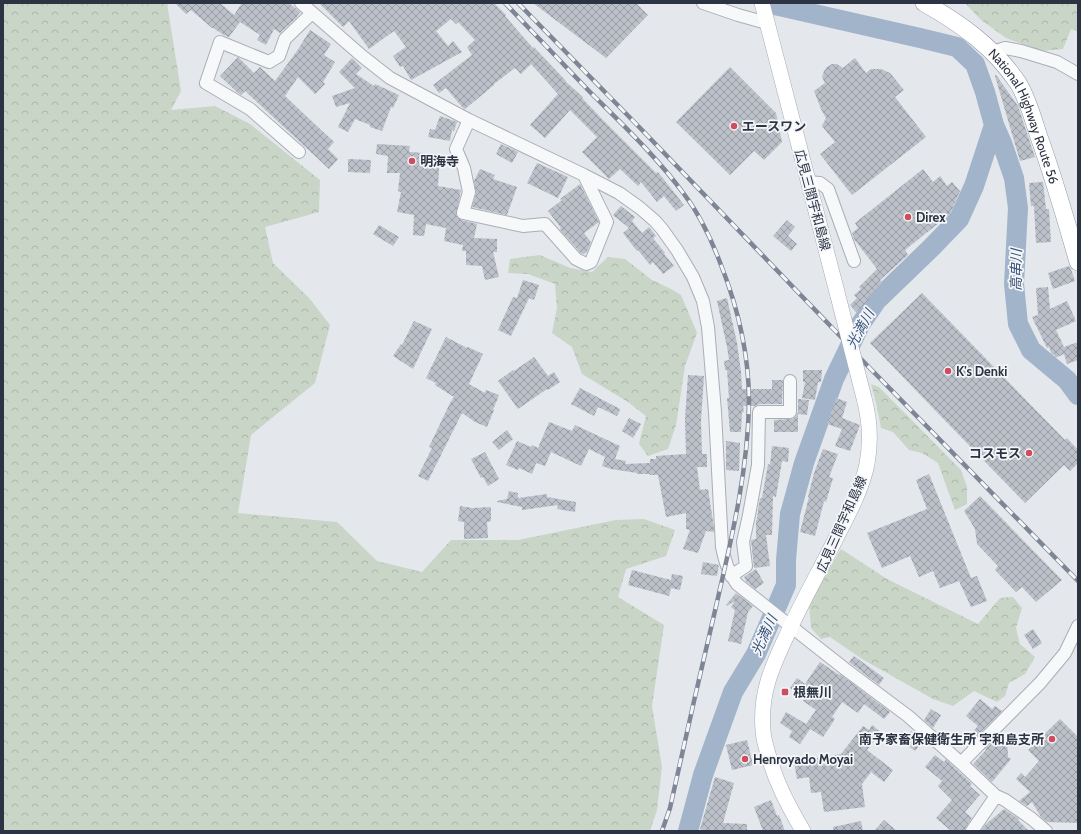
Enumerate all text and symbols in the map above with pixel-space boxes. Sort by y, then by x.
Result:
street label: National Highway Route 56 [985,45,1062,186]
place label: エースワン [742,118,806,134]
marker: エースワン [729,121,739,131]
street label: 広見三間宇和島線 [792,148,834,252]
place label: 明海寺 [420,153,459,169]
marker: 明海寺 [407,156,417,166]
place label: Direx [916,209,946,225]
marker: Direx [903,212,913,222]
water label: 高串川 [1007,247,1025,291]
water label: 光満川 [842,305,879,352]
place label: K's Denki [956,363,1007,379]
marker: K's Denki [943,366,953,376]
place label: コスモス [969,445,1021,461]
marker: コスモス [1024,448,1034,458]
street label: 広見三間宇和島線 [813,473,869,575]
water label: 光満川 [747,610,782,658]
place label: 根無川 [793,684,832,700]
marker: 根無川 [780,687,790,697]
place label: 南予家畜保健衛生所 宇和島支所 [859,731,1044,747]
marker: 南予家畜保健衛生所 宇和島支所 [1047,734,1057,744]
place label: Henroyado Moyai [753,751,853,767]
marker: Henroyado Moyai [740,754,750,764]

